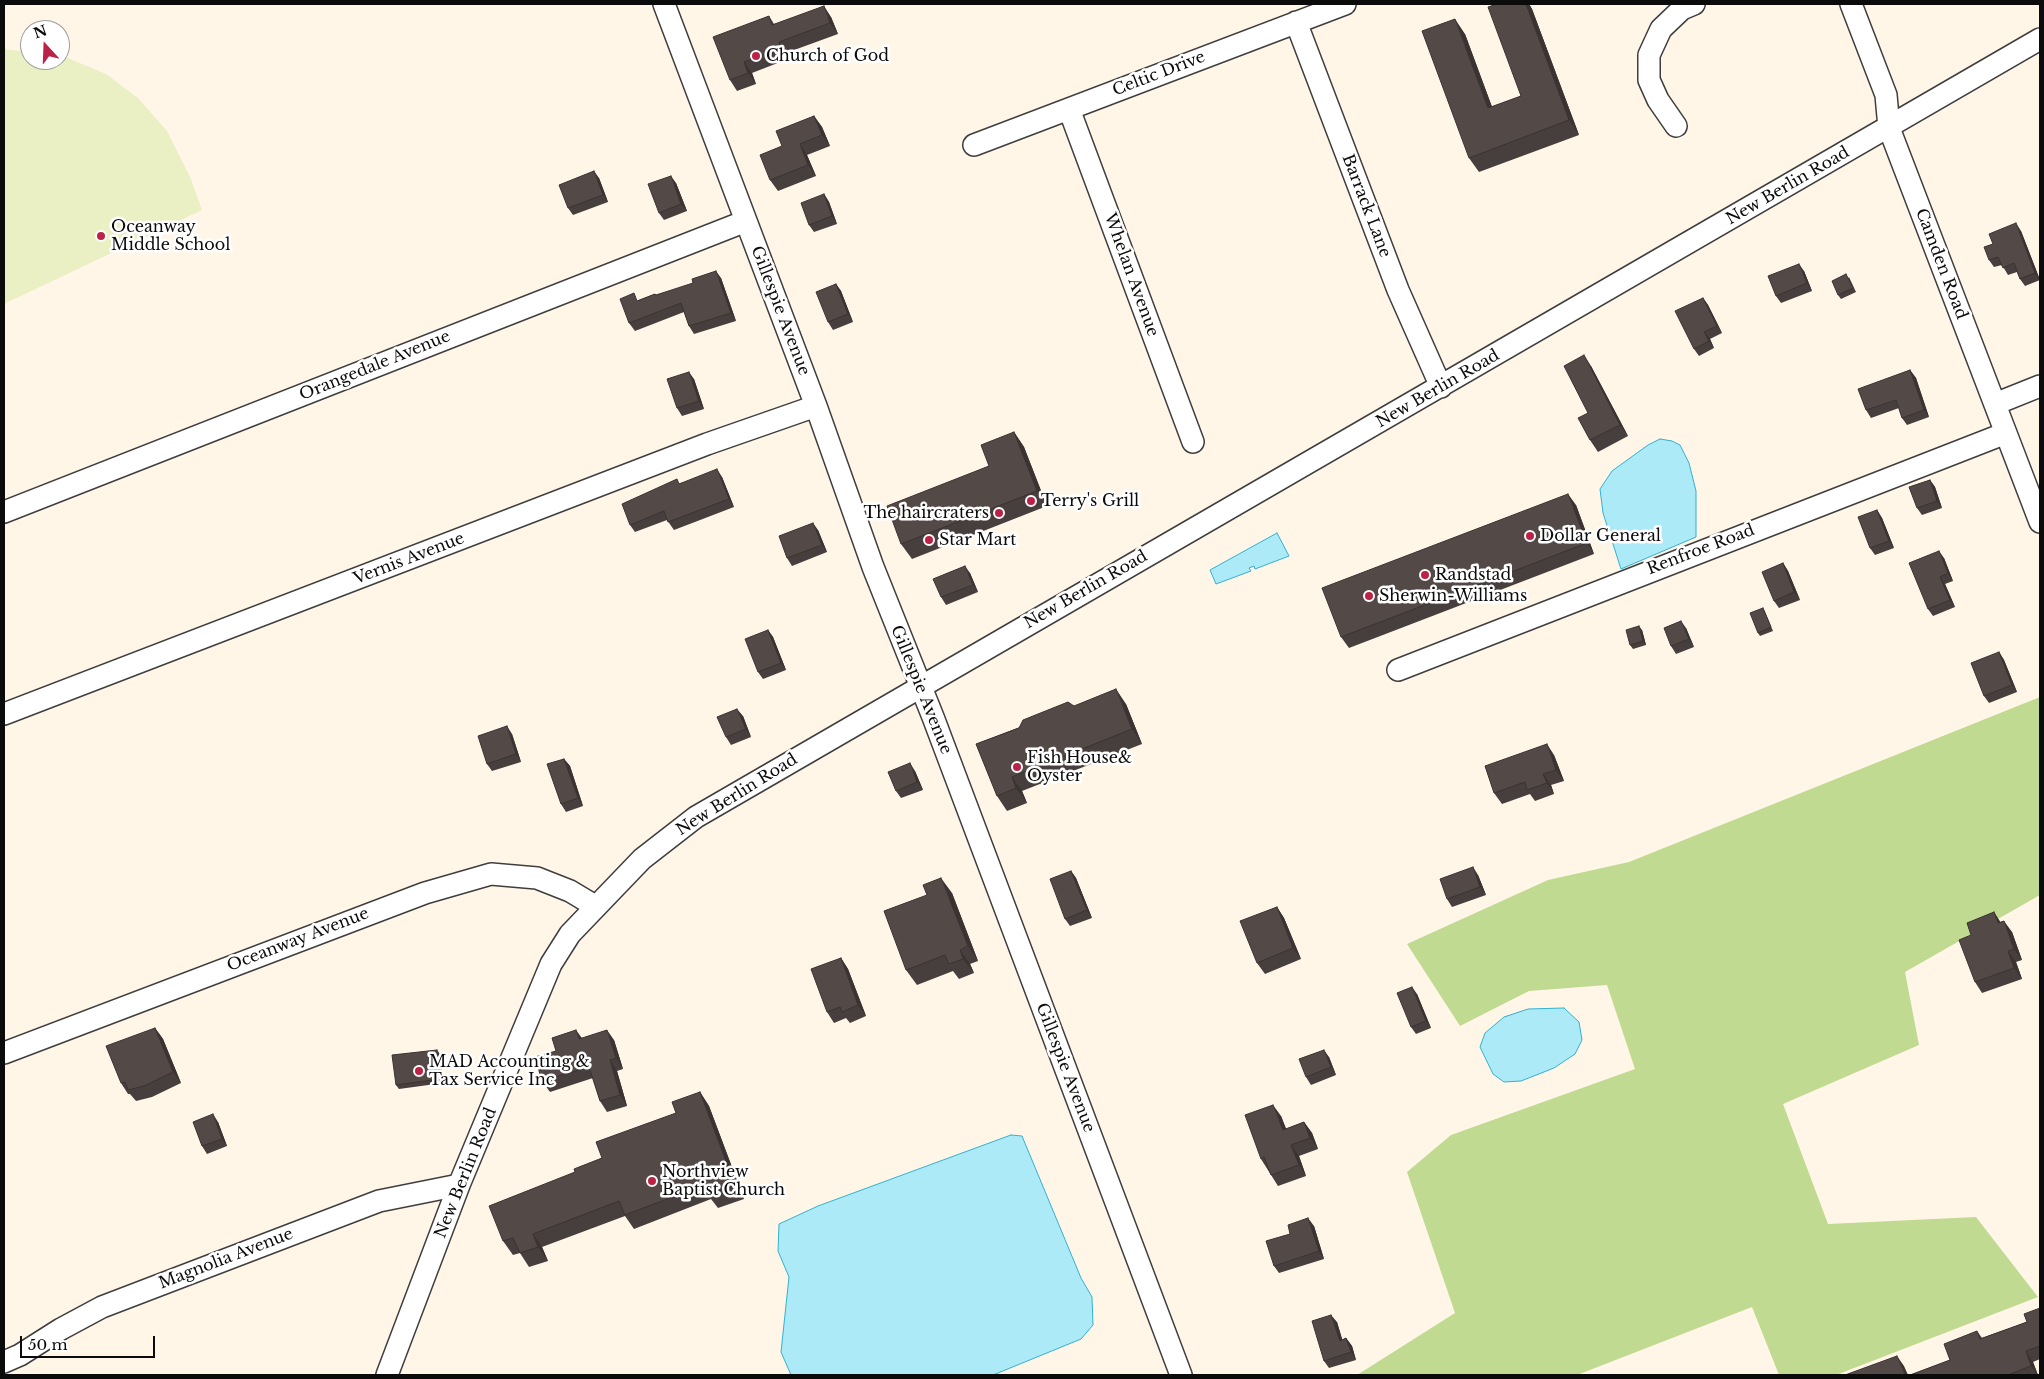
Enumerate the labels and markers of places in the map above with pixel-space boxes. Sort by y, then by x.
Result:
place label: Church of God [766,46,889,66]
marker: Church of God [750,50,762,62]
place label: Oceanway Middle School [111,217,230,255]
marker: Oceanway Middle School [95,230,107,242]
place label: Terry's Grill [1041,491,1139,511]
marker: Terry's Grill [1025,495,1037,507]
place label: The haircraters [863,503,989,523]
marker: The haircraters [993,507,1005,519]
place label: Dollar General [1540,526,1661,546]
place label: Star Mart [939,530,1016,550]
marker: Dollar General [1524,530,1536,542]
marker: Star Mart [923,534,935,546]
place label: Randstad [1435,565,1511,585]
marker: Randstad [1419,569,1431,581]
place label: Sherwin-Williams [1379,586,1527,606]
marker: Sherwin-Williams [1363,590,1375,602]
place label: Fish House& Oyster [1027,748,1132,786]
marker: Fish House& Oyster [1011,761,1023,773]
place label: MAD Accounting & Tax Service Inc [429,1052,590,1090]
marker: MAD Accounting & Tax Service Inc [413,1065,425,1077]
place label: Northview Baptist Church [662,1162,785,1200]
marker: Northview Baptist Church [646,1175,658,1187]

